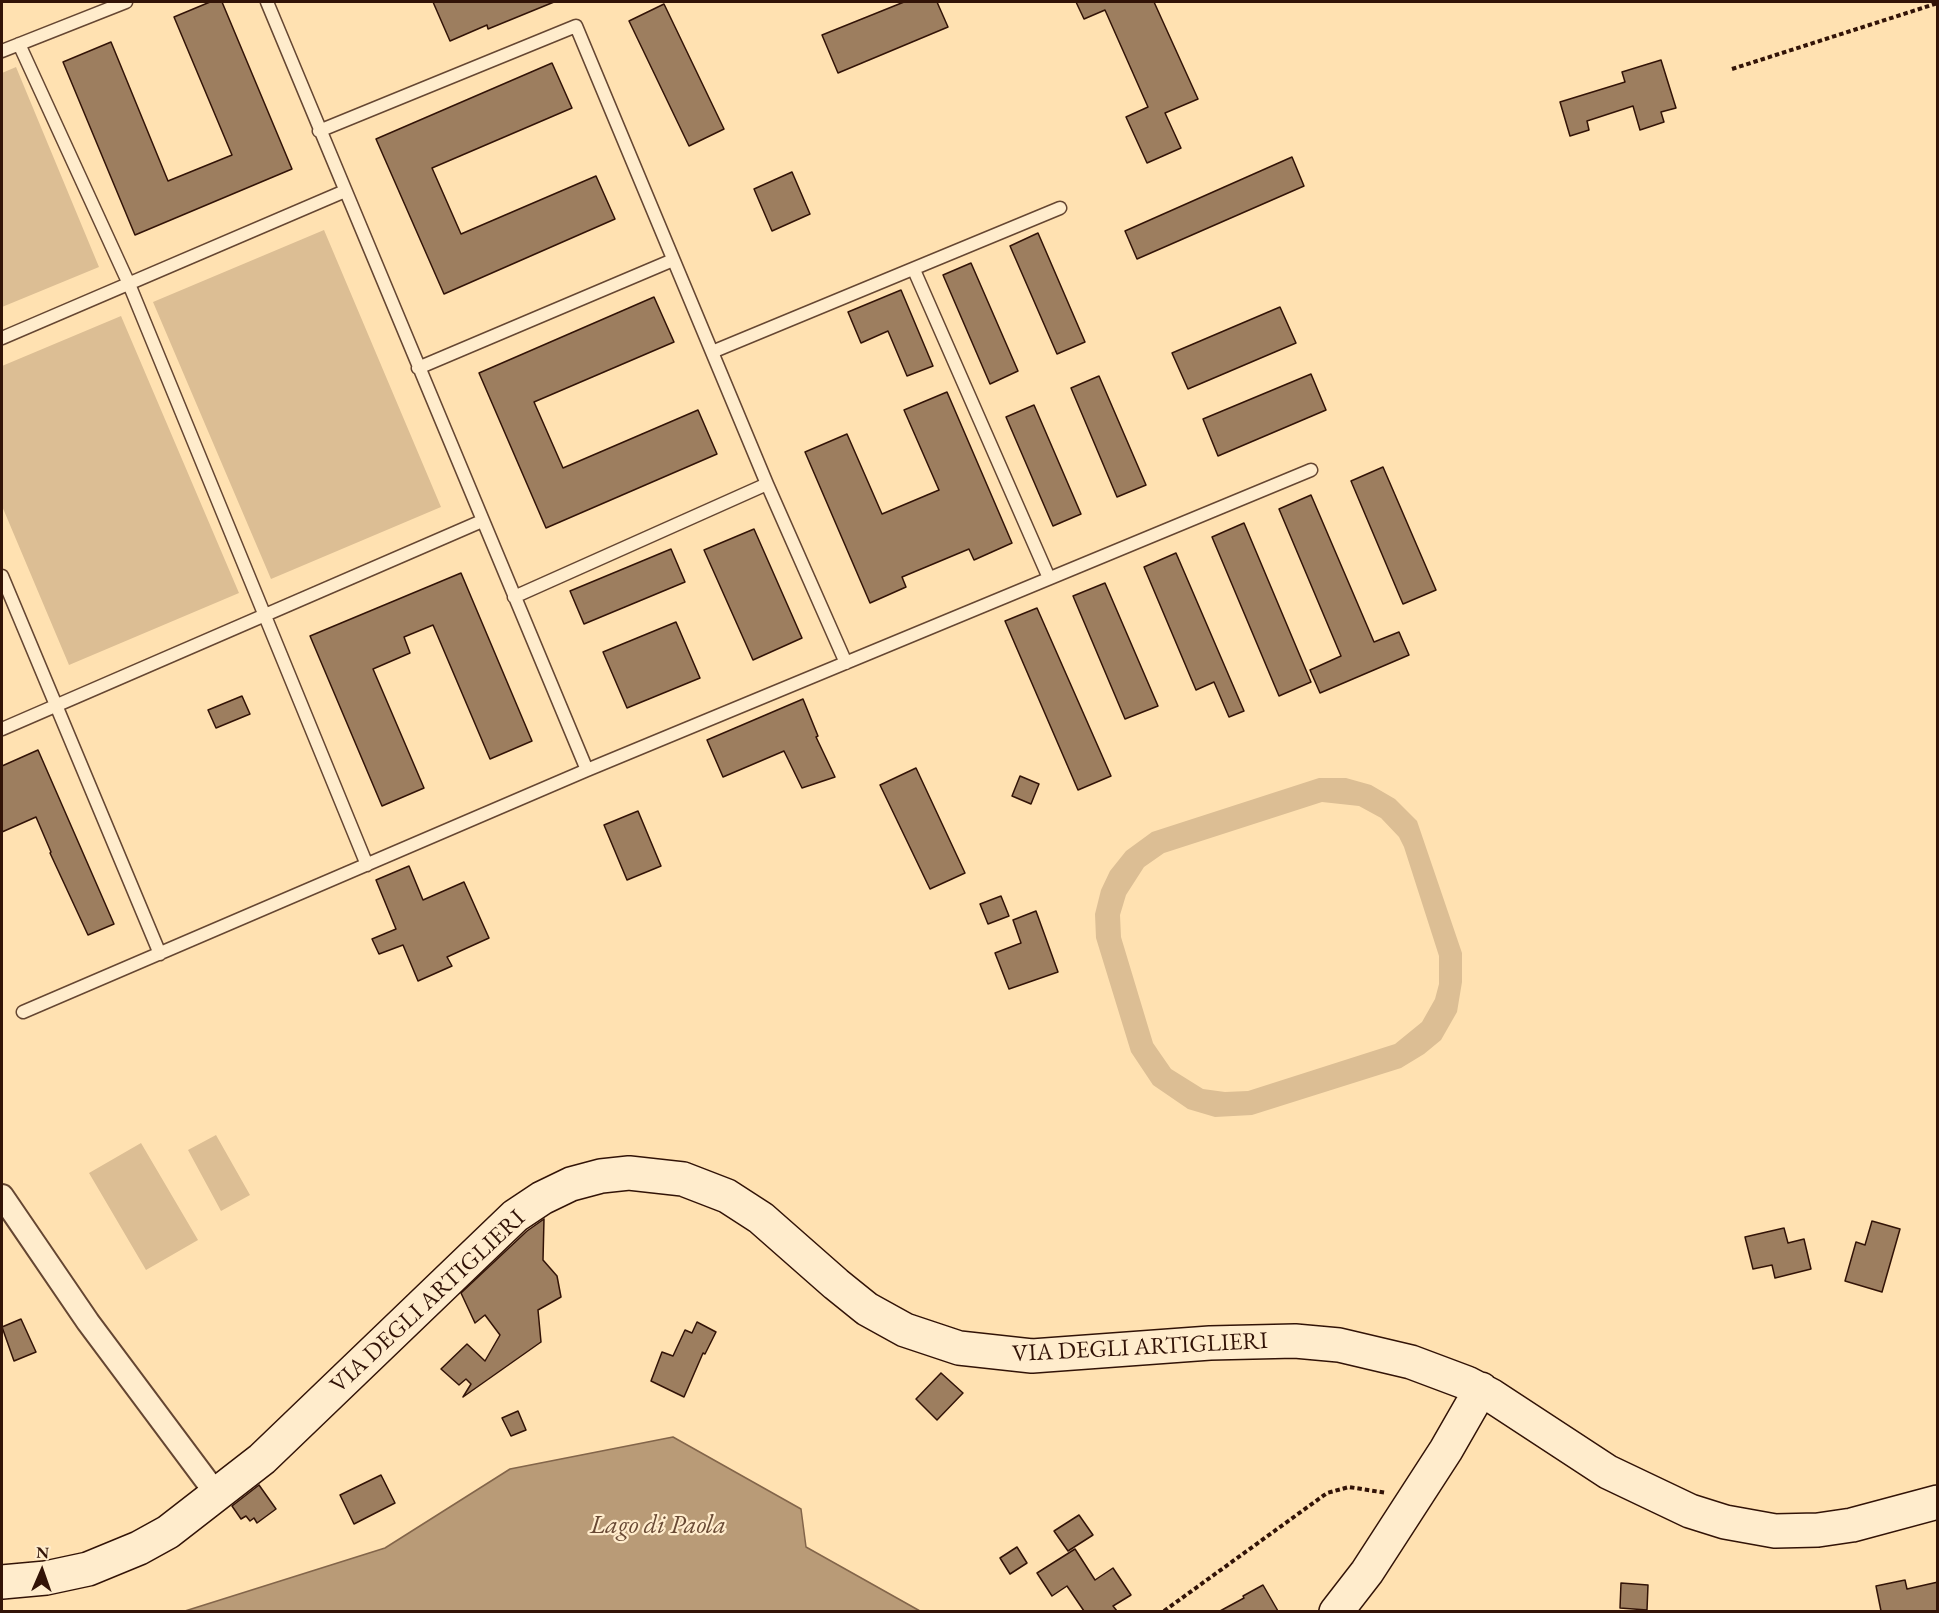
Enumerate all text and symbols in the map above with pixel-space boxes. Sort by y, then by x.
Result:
street label: VIA DEGLI ARTIGLIERI [325,1204,531,1400]
street label: VIA DEGLI ARTIGLIERI [1012,1327,1268,1369]
water label: Lago di Paola [590,1510,726,1542]
north arrow [12,1541,72,1601]
text: N [36,1542,49,1563]

